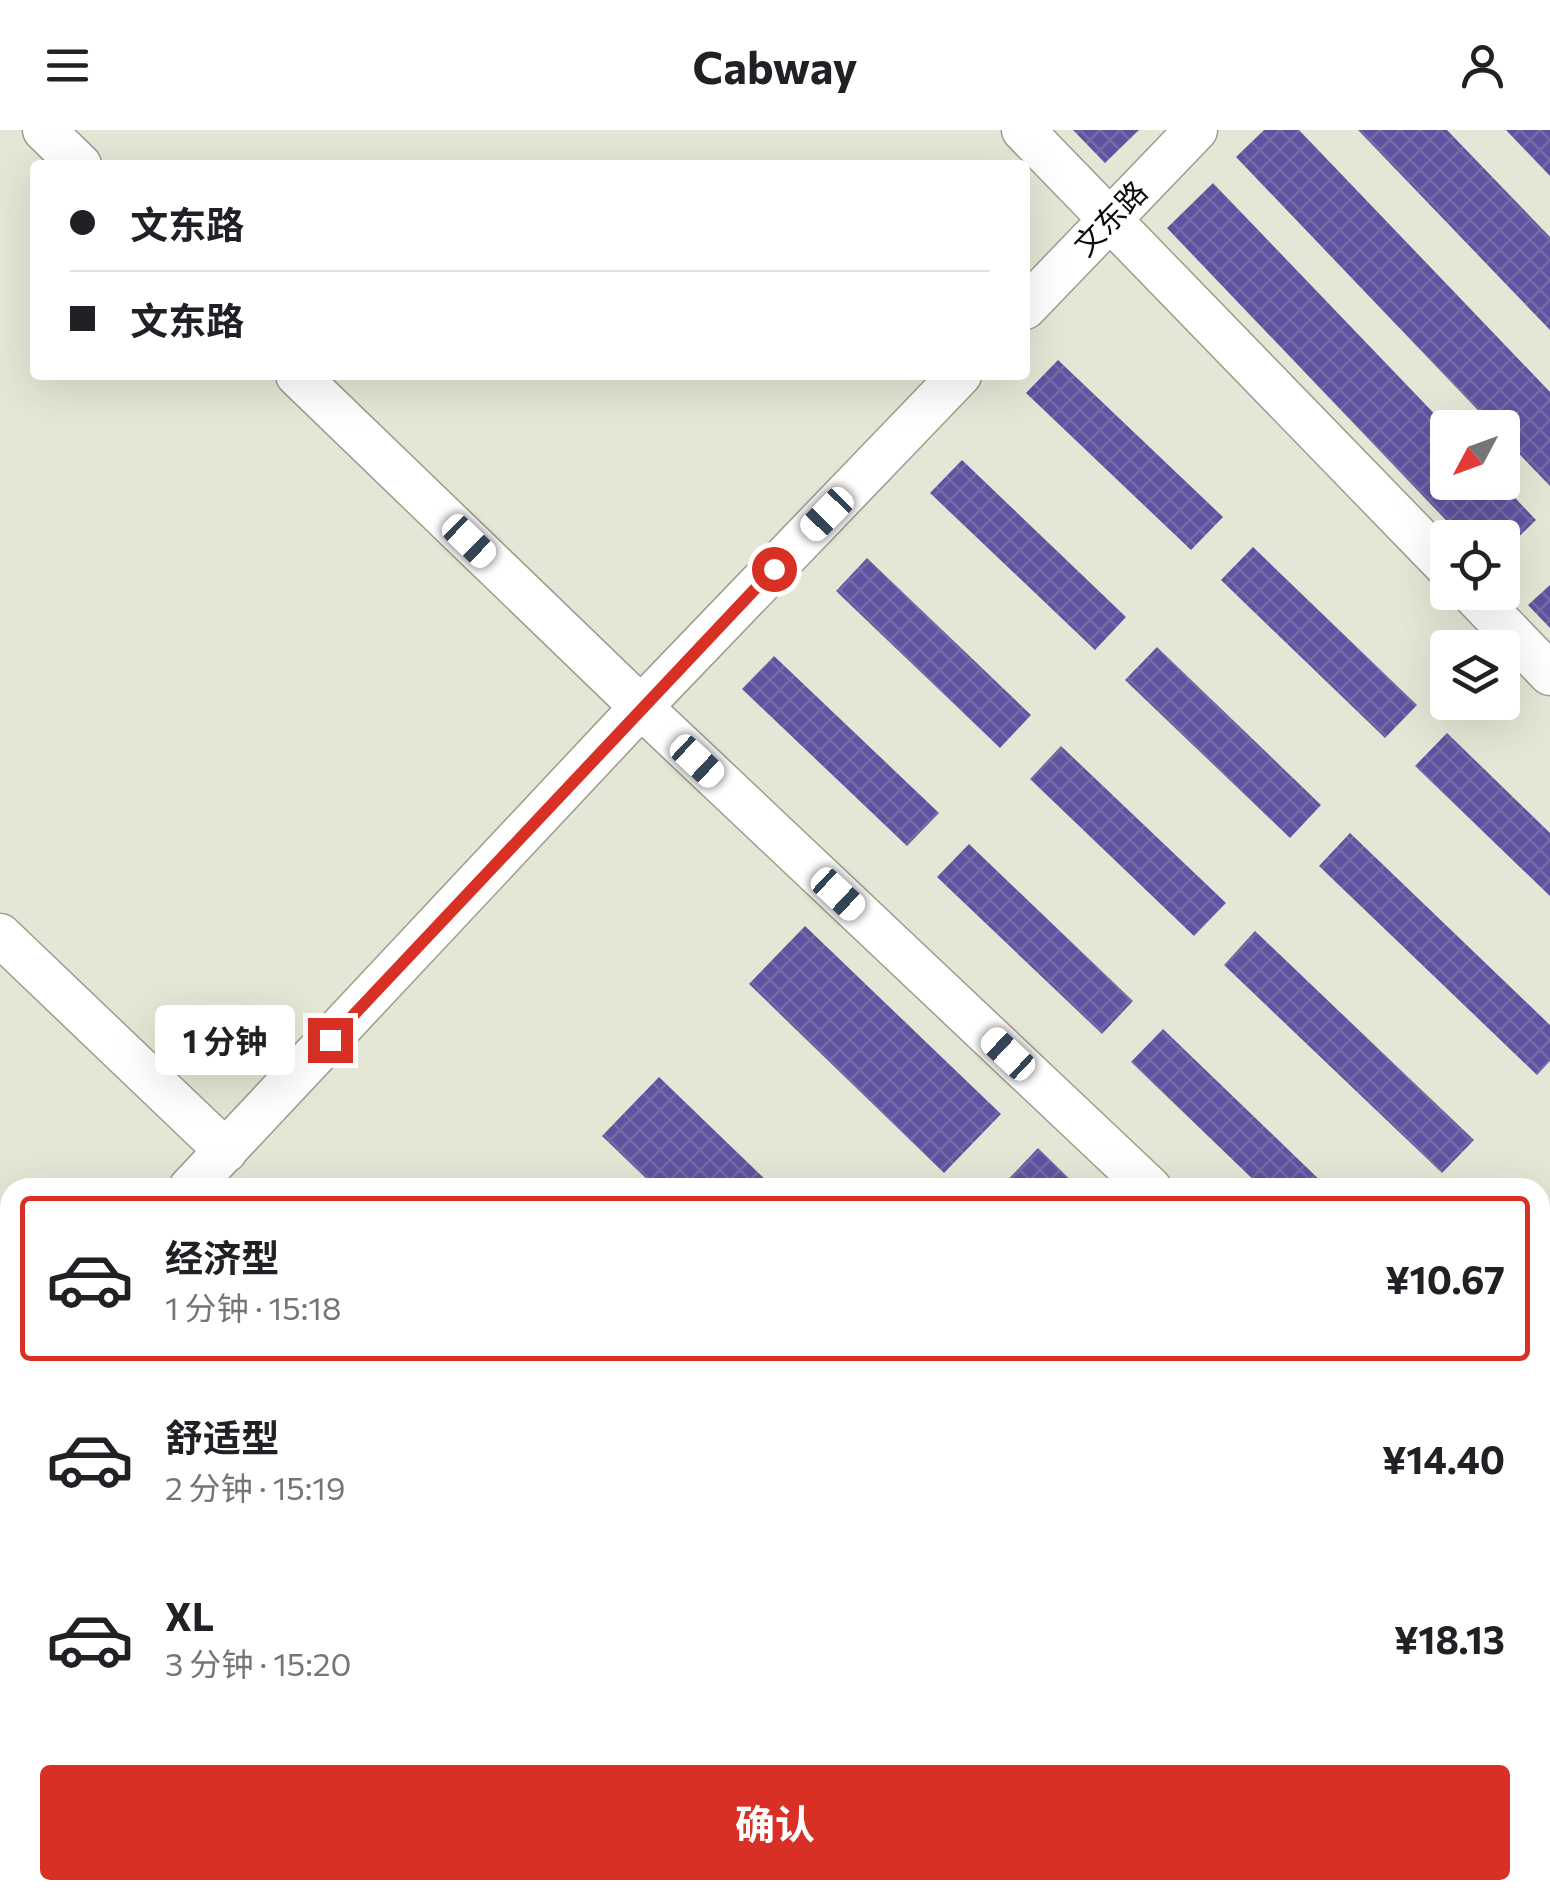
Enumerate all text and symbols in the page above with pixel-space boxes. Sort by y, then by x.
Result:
icon: menu [40,38,95,93]
text: Cabway [692,38,858,93]
icon: person [1455,38,1510,93]
street label: 文东路 [1065,172,1154,262]
text: 文东路 [130,200,244,247]
text: 文东路 [130,296,244,343]
north arrow [1430,410,1520,500]
map controls [1430,410,1520,720]
car [795,482,859,546]
car [437,509,501,573]
button: locate [1430,520,1520,610]
route start [752,547,797,592]
button: layers [1430,630,1520,720]
car [665,730,729,792]
car [806,863,870,925]
callout: 1 分钟 [155,1005,295,1075]
route end [308,1018,353,1063]
text: 1 分钟 [183,1020,267,1060]
car [976,1023,1040,1085]
text: 经济型 [165,1233,279,1280]
icon: car [45,1234,135,1324]
text: ¥10.67 [1385,1255,1505,1302]
text: 1 分钟 · 15:18 [165,1287,341,1327]
text: 舒适型 [165,1413,279,1460]
icon: car [45,1414,135,1504]
text: ¥14.40 [1382,1435,1505,1482]
text: 2 分钟 · 15:19 [165,1467,345,1507]
text: XL [165,1592,214,1639]
icon: car [45,1594,135,1684]
text: ¥18.13 [1394,1615,1505,1662]
text: 3 分钟 · 15:20 [165,1643,351,1683]
button: 确认 [40,1765,1510,1880]

